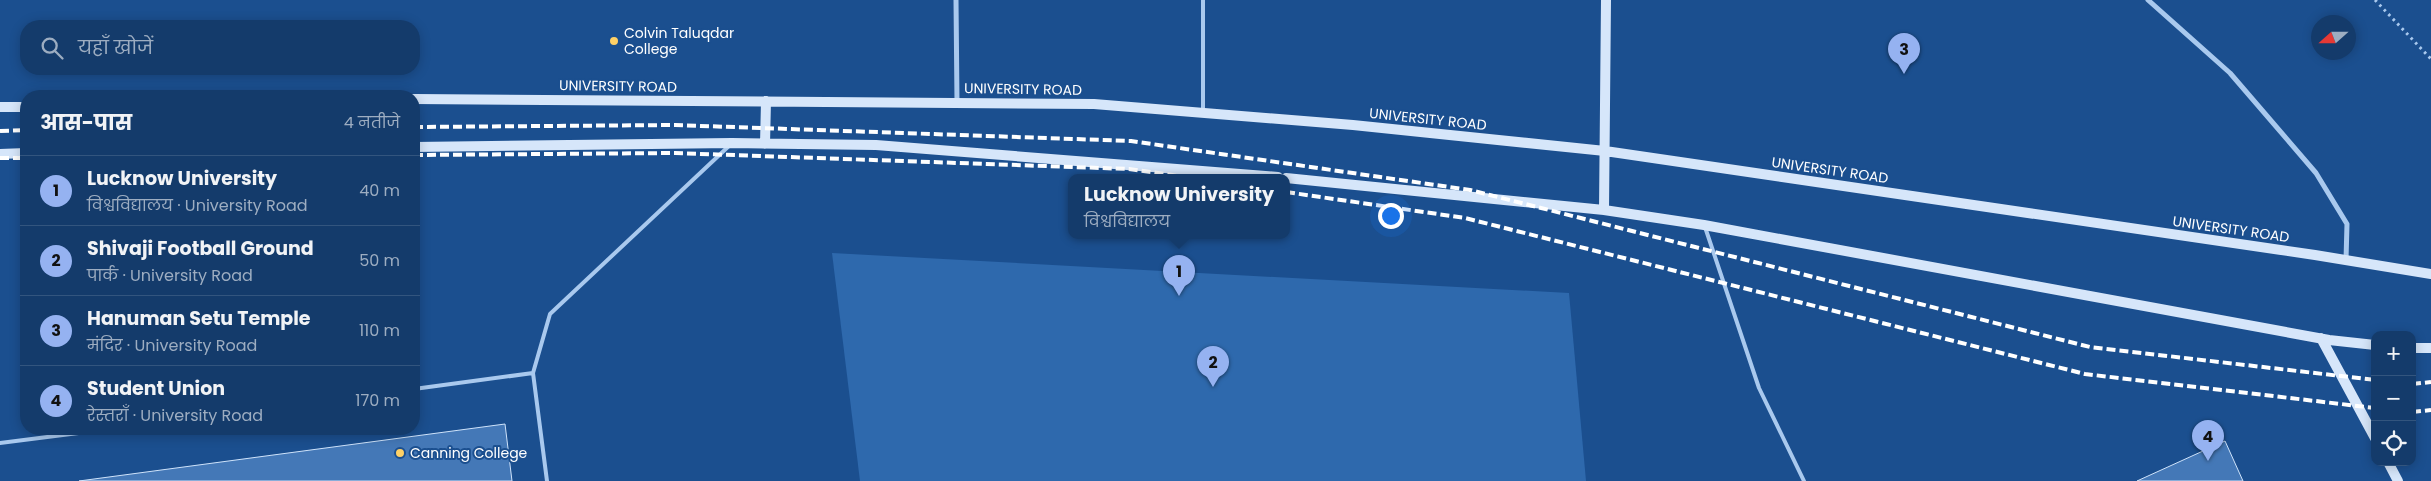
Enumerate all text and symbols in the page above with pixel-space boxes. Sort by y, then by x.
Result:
north arrow [2311,15,2356,60]
search box [20,20,420,75]
place label: Colvin Taluqdar College [624,23,734,59]
pin: 3 [1888,33,1920,74]
icon: search [38,34,66,62]
text: यहाँ खोजें [78,34,153,61]
marker: Colvin Taluqdar College [608,35,620,47]
street label: UNIVERSITY ROAD [559,75,677,97]
street label: UNIVERSITY ROAD [964,78,1082,100]
street label: UNIVERSITY ROAD [1368,103,1488,135]
text: आस-पास [40,108,132,137]
text: 4 नतीजे [344,111,400,134]
street label: UNIVERSITY ROAD [1770,152,1890,188]
text: Lucknow University [87,165,277,192]
popup [1068,174,1290,239]
text: 1 [53,179,59,202]
text: 40 m [359,179,400,202]
text: Lucknow University [1084,181,1274,208]
text: विश्वविद्यालय · University Road [87,194,308,217]
your location [1378,203,1404,229]
text: विश्वविद्यालय [1084,210,1170,233]
street label: UNIVERSITY ROAD [2171,211,2291,247]
text: Shivaji Football Ground [87,235,314,262]
text: 2 [51,249,61,272]
text: 50 m [359,249,400,272]
pin: 1 [1163,255,1195,296]
text: पार्क · University Road [87,264,253,287]
text: Hanuman Setu Temple [87,305,310,332]
text: 3 [51,319,61,342]
text: 110 m [359,319,400,342]
map controls [2371,331,2416,466]
button: + [2371,331,2416,376]
text: मंदिर · University Road [87,334,257,357]
pin: 2 [1197,346,1229,387]
text: Student Union [87,375,225,402]
button: − [2371,376,2416,421]
text: 4 [51,389,61,412]
text: 170 m [355,389,400,412]
text: रेस्तराँ · University Road [87,404,263,427]
pin: 4 [2192,420,2224,461]
button: locate [2371,421,2416,466]
place label: Canning College [410,443,528,463]
marker: Canning College [394,447,406,459]

